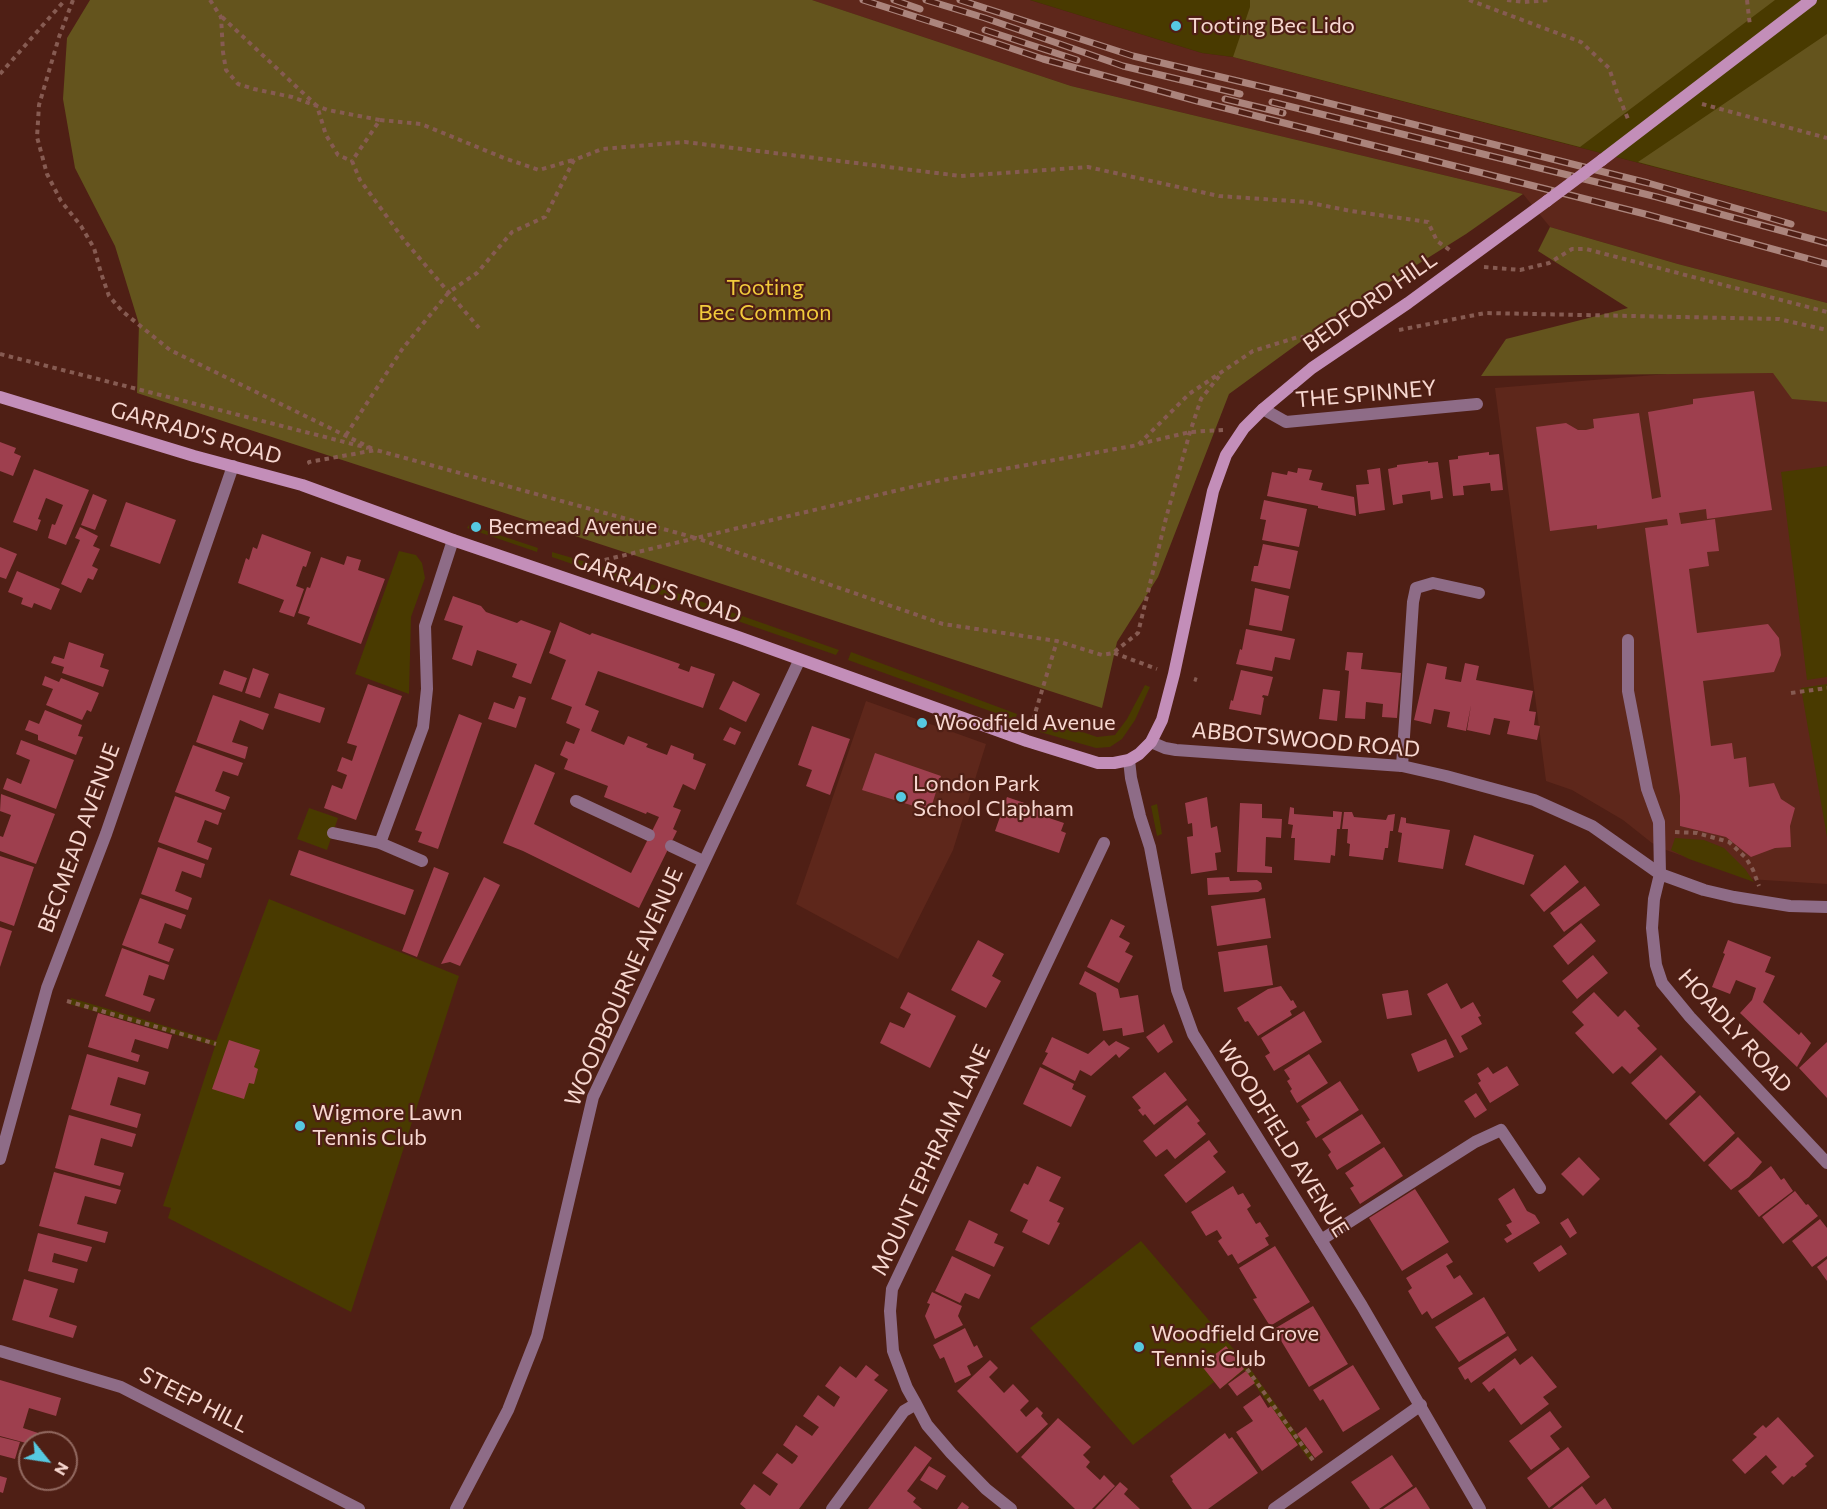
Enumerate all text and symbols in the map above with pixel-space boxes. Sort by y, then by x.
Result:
place label: Tooting Bec Lido [1188,13,1355,39]
marker: Tooting Bec Lido [1169,19,1183,33]
street label: BEDFORD HILL [1298,246,1442,358]
park label: Tooting Bec Common [698,275,832,326]
street label: THE SPINNEY [1294,375,1438,413]
street label: GARRAD'S ROAD [107,396,285,470]
place label: Becmead Avenue [488,514,657,540]
marker: Becmead Avenue [469,520,483,534]
street label: GARRAD'S ROAD [569,547,745,629]
place label: Woodfield Avenue [934,710,1116,736]
marker: Woodfield Avenue [915,716,929,730]
street label: ABBOTSWOOD ROAD [1191,717,1421,763]
street label: BECMEAD AVENUE [32,740,126,936]
place label: London Park School Clapham [913,771,1074,822]
marker: London Park School Clapham [894,790,908,804]
street label: WOODBOURNE AVENUE [559,864,689,1110]
street label: HOADLY ROAD [1673,964,1797,1098]
street label: WOODFIELD AVENUE [1212,1036,1354,1242]
street label: MOUNT EPHRAIM LANE [866,1040,996,1280]
place label: Wigmore Lawn Tennis Club [312,1100,463,1152]
marker: Wigmore Lawn Tennis Club [293,1119,307,1133]
place label: Woodfield Grove Tennis Club [1151,1321,1319,1372]
marker: Woodfield Grove Tennis Club [1132,1340,1146,1354]
street label: STEEP HILL [135,1361,253,1439]
north arrow [18,1431,78,1491]
text: N [51,1459,74,1479]

